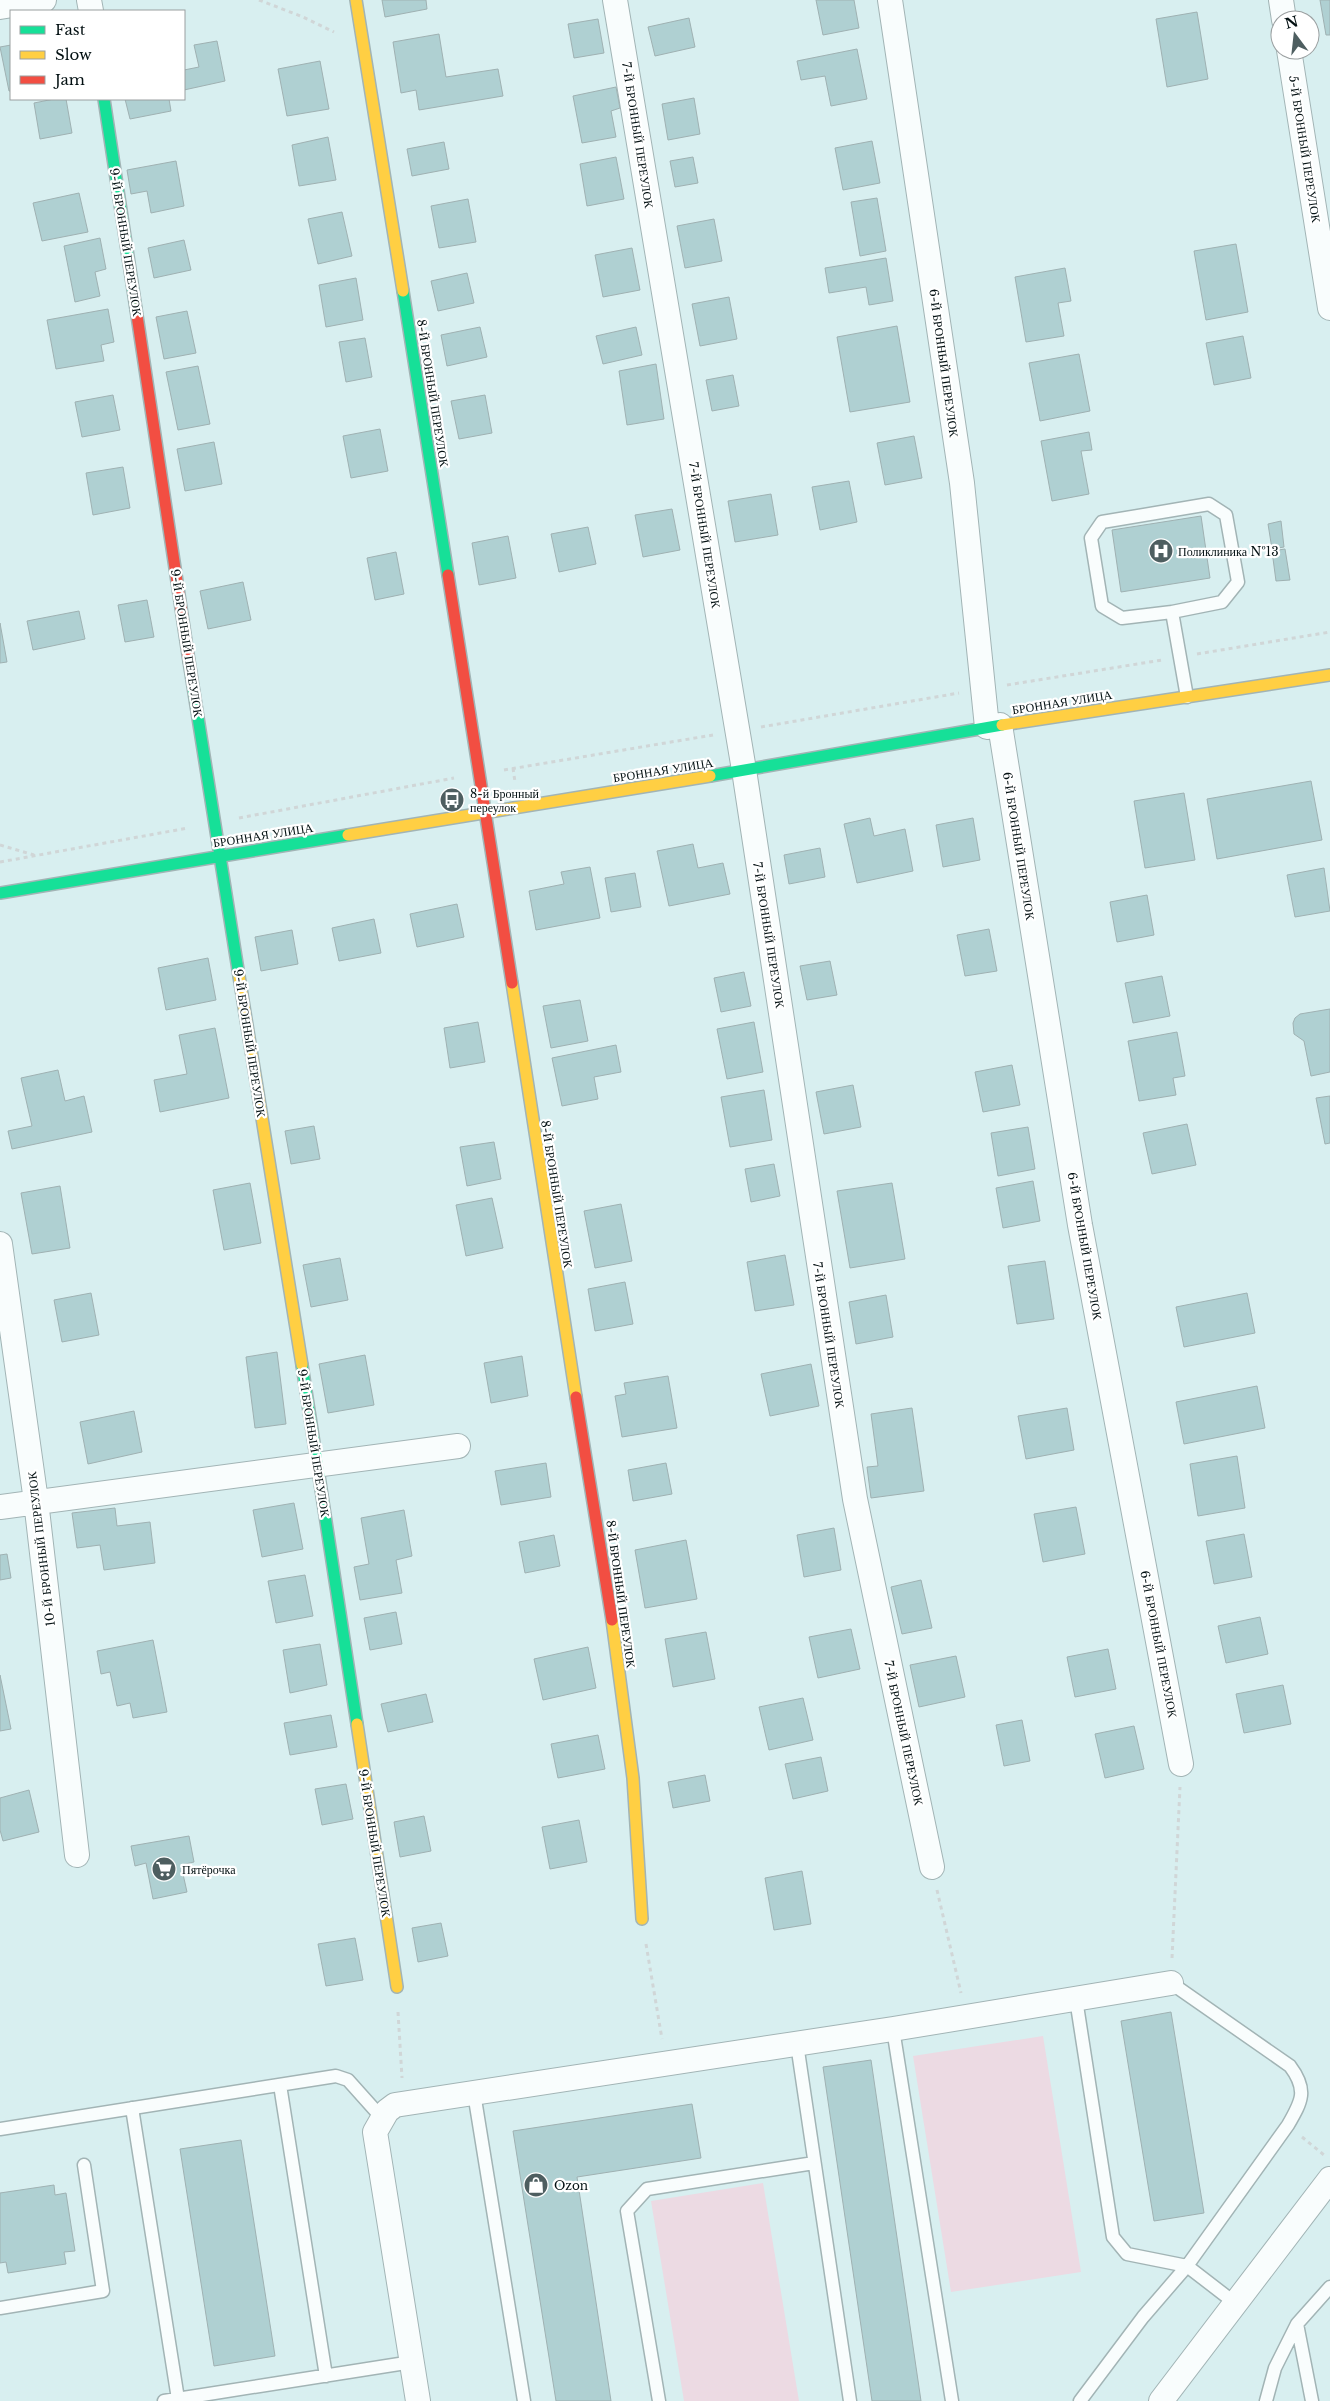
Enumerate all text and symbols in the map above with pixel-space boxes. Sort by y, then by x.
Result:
legend [10,10,185,100]
north arrow [1270,10,1320,60]
text: N [1283,12,1300,33]
text: Fast [55,20,86,39]
text: Slow [55,45,92,64]
street label: 7-Й БРОННЫЙ ПЕРЕУЛОК [619,61,657,210]
text: Jam [53,70,85,89]
street label: 5-Й БРОННЫЙ ПЕРЕУЛОК [1286,74,1324,225]
street label: 9-Й БРОННЫЙ ПЕРЕУЛОК [107,167,145,318]
street label: 6-Й БРОННЫЙ ПЕРЕУЛОК [926,288,962,439]
street label: 8-Й БРОННЫЙ ПЕРЕУЛОК [414,318,452,469]
street label: 7-Й БРОННЫЙ ПЕРЕУЛОК [686,461,724,610]
hospital icon: Поликлиника №13 [1148,538,1174,564]
place label: Поликлиника №13 [1178,544,1279,559]
street label: 9-Й БРОННЫЙ ПЕРЕУЛОК [168,568,206,719]
street label: БРОННАЯ УЛИЦА [1011,687,1113,717]
street label: БРОННАЯ УЛИЦА [612,755,714,785]
street label: 6-Й БРОННЫЙ ПЕРЕУЛОК [1000,771,1038,922]
place label: 8-й Бронный переулок [470,786,539,815]
bus stop icon: 8-й Бронный переулок [439,787,465,813]
street label: БРОННАЯ УЛИЦА [212,820,314,850]
street label: 7-Й БРОННЫЙ ПЕРЕУЛОК [750,861,788,1010]
street label: 9-Й БРОННЫЙ ПЕРЕУЛОК [231,968,269,1119]
street label: 8-Й БРОННЫЙ ПЕРЕУЛОК [538,1119,576,1270]
street label: 6-Й БРОННЫЙ ПЕРЕУЛОК [1065,1171,1106,1322]
street label: 7-Й БРОННЫЙ ПЕРЕУЛОК [810,1261,848,1410]
street label: 9-Й БРОННЫЙ ПЕРЕУЛОК [295,1368,333,1519]
street label: 10-Й БРОННЫЙ ПЕРЕУЛОК [24,1470,58,1627]
street label: 8-Й БРОННЫЙ ПЕРЕУЛОК [603,1519,639,1670]
street label: 6-Й БРОННЫЙ ПЕРЕУЛОК [1137,1569,1181,1720]
street label: 7-Й БРОННЫЙ ПЕРЕУЛОК [881,1659,927,1808]
street label: 9-Й БРОННЫЙ ПЕРЕУЛОК [356,1768,394,1919]
supermarket icon: Пятёрочка [151,1856,177,1882]
place label: Пятёрочка [182,1862,236,1877]
shop icon: Ozon [523,2172,549,2198]
place label: Ozon [554,2178,588,2193]

